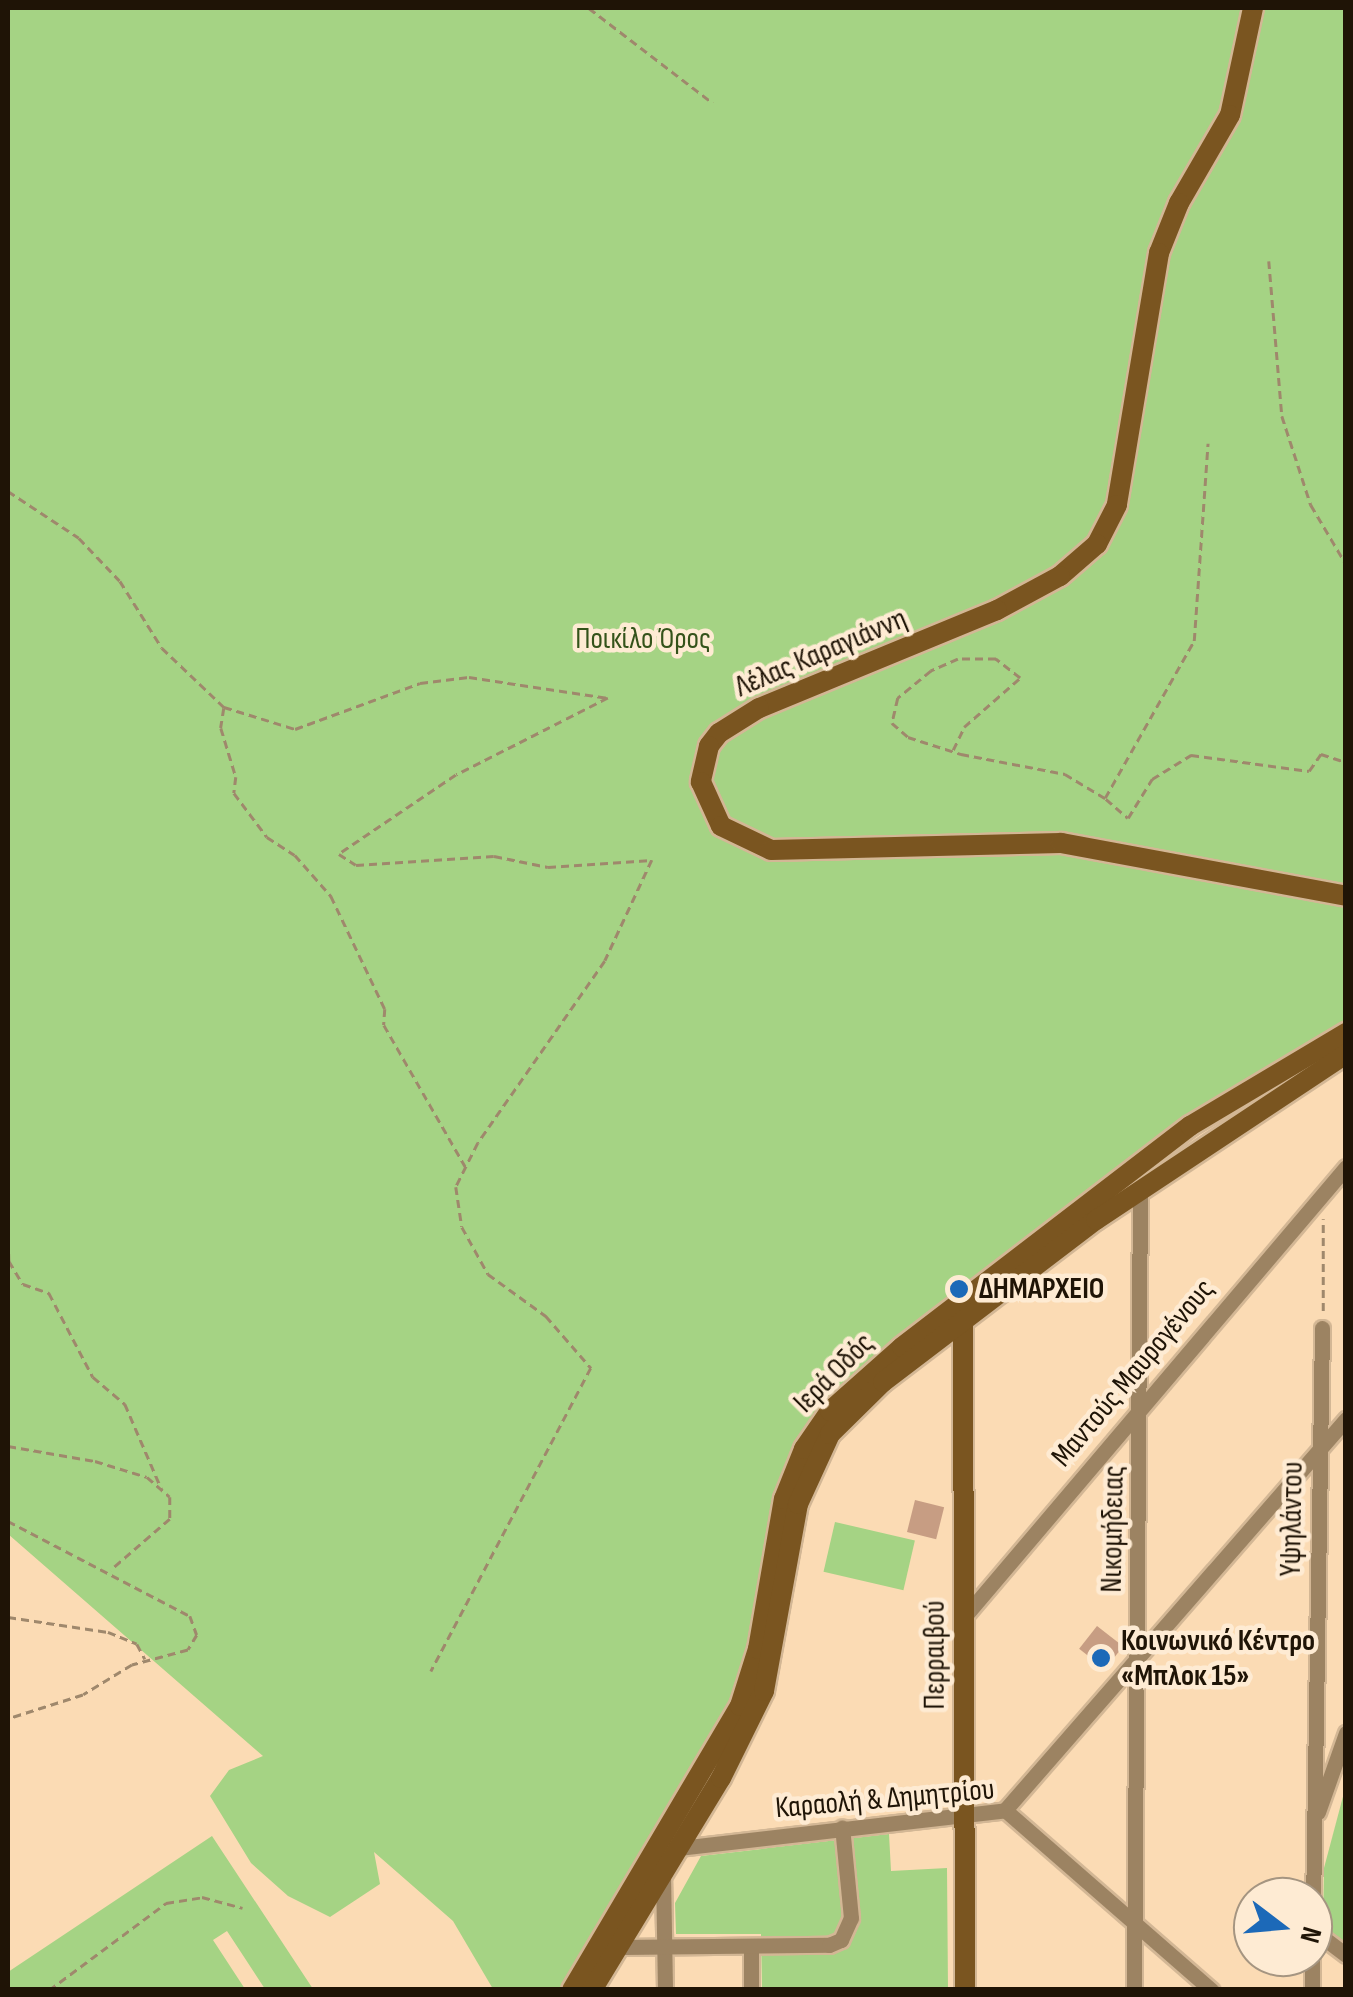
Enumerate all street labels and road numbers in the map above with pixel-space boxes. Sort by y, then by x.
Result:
street label: Λέλας Καραγιάννη [730,601,912,705]
street label: Μαντούς Μαυρογένους [1044,1272,1222,1474]
street label: Ιερά Οδός [786,1325,882,1421]
street label: Υψηλάντου [1273,1461,1311,1577]
street label: Νικομήδειας [1094,1465,1132,1593]
street label: Περραιβού [917,1600,953,1710]
street label: Καραολή & Δημητρίου [774,1771,996,1827]

